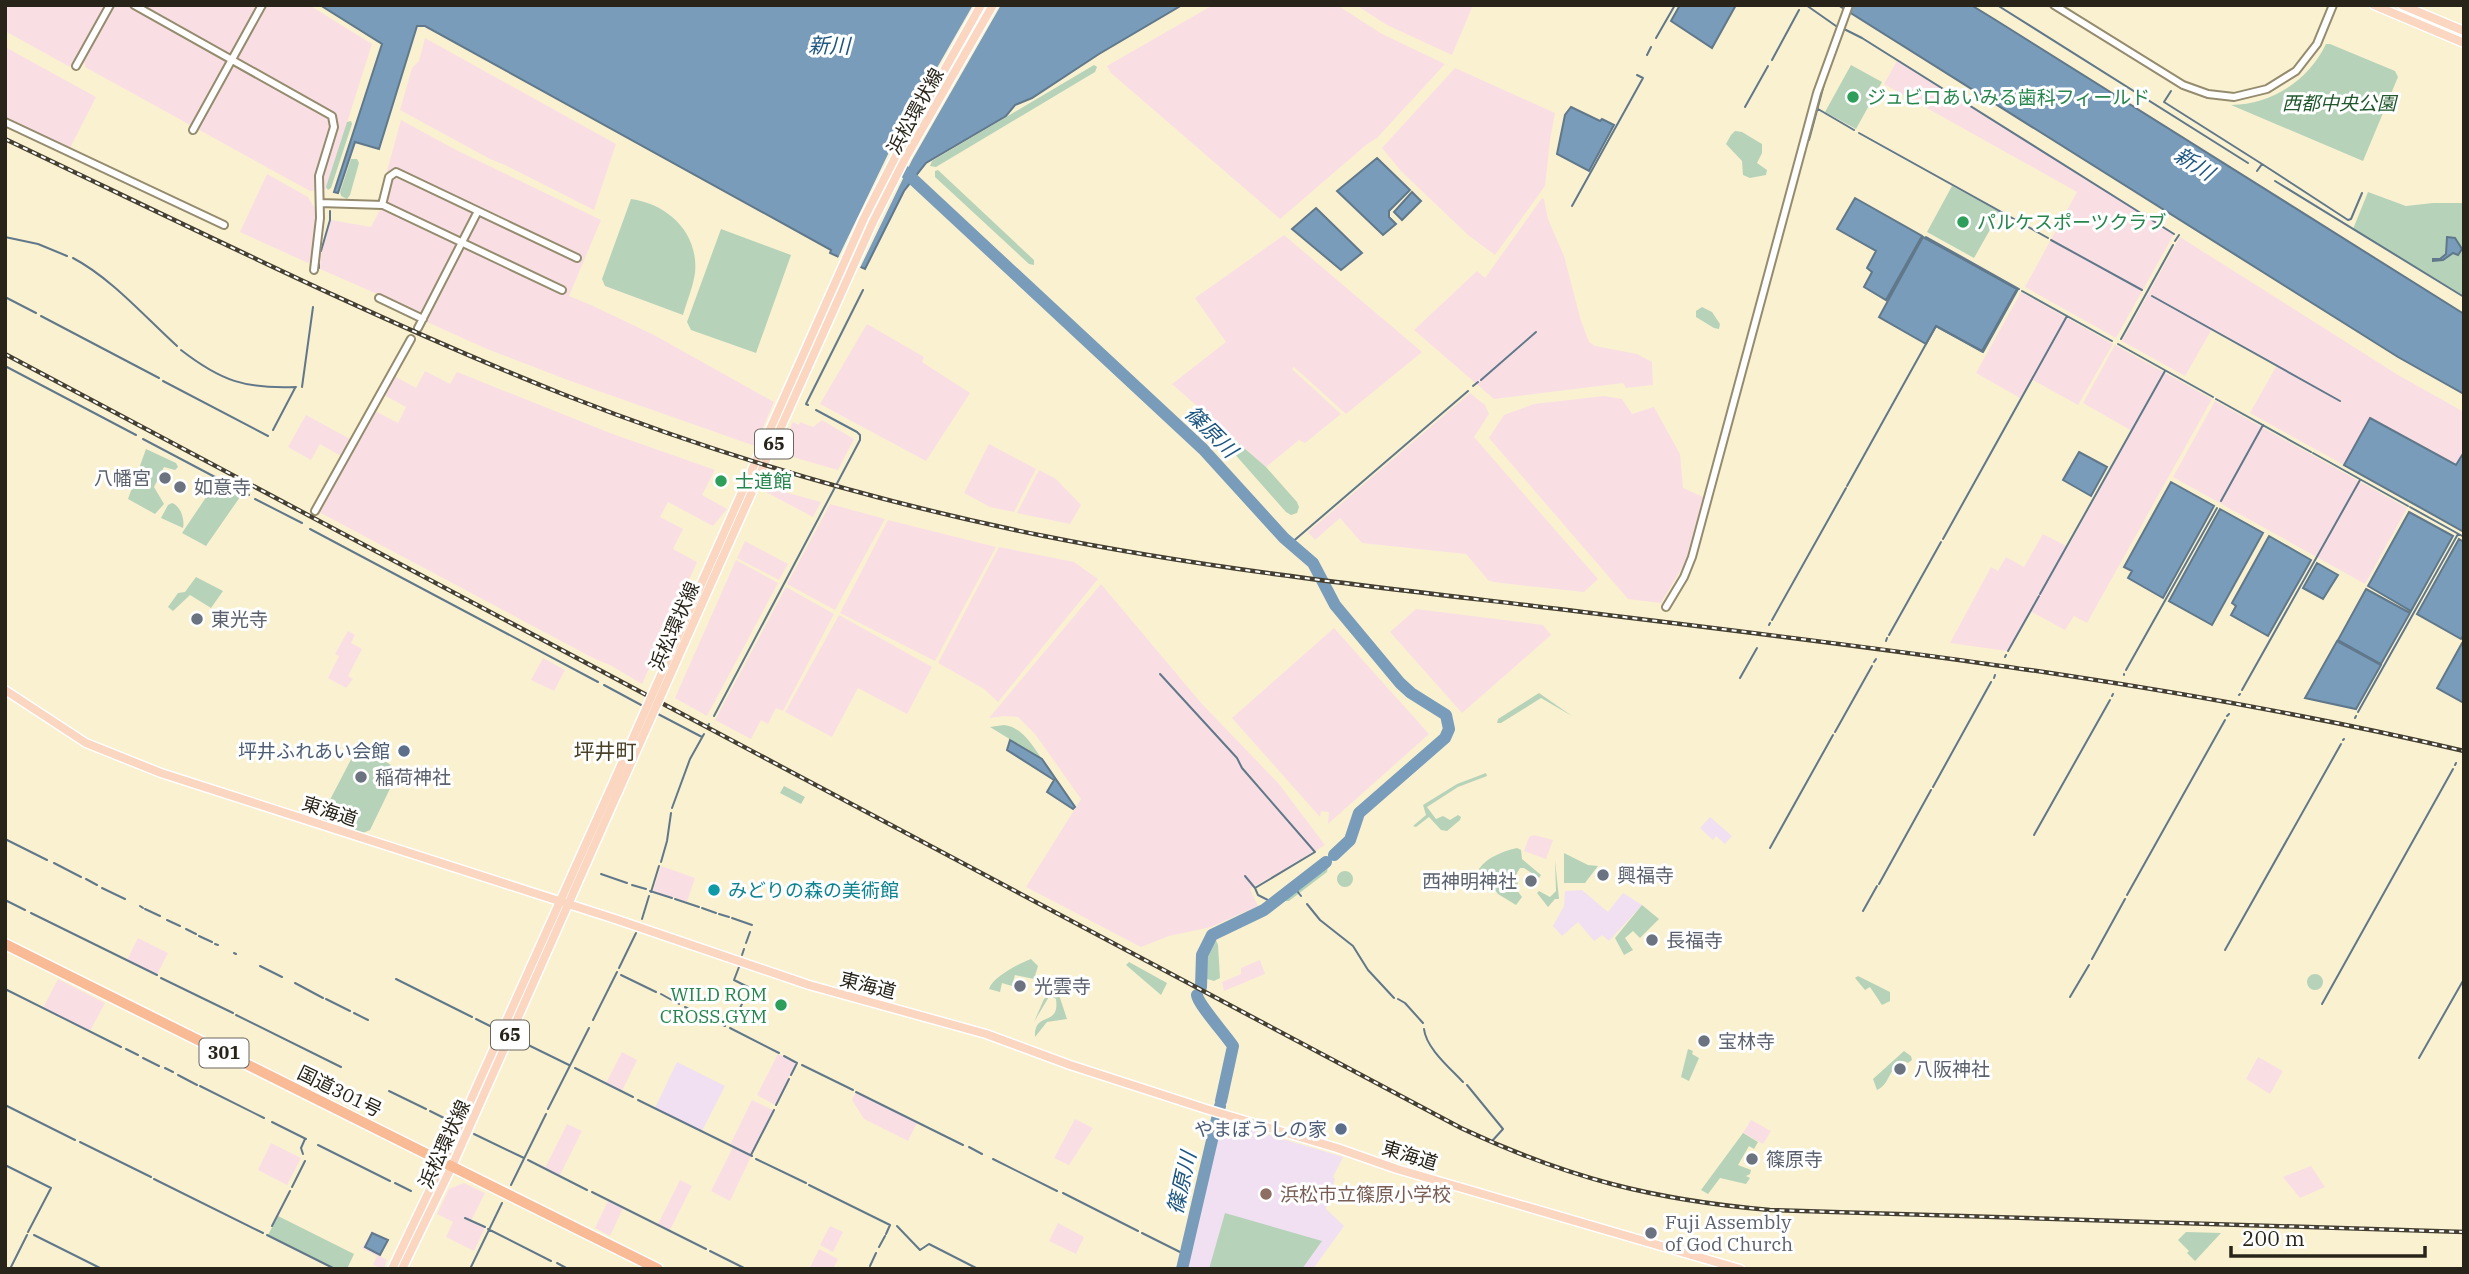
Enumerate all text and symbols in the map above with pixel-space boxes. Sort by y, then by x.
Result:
water label: 新川 [808,31,852,59]
street label: 浜松環状線 [881,64,949,158]
place label: ジュビロあいみる歯科フィールド [1867,85,2150,109]
marker: ジュビロあいみる歯科フィールド [1845,89,1861,105]
park label: 西都中央公園 [2282,91,2399,115]
water label: 新川 [2169,140,2221,187]
place label: パルケスポーツクラブ [1977,210,2167,234]
marker: パルケスポーツクラブ [1955,214,1971,230]
water label: 篠原川 [1180,399,1245,465]
road number: 65 [755,430,793,458]
place label: 八幡宮 [94,466,151,490]
place label: 士道館 [735,469,792,493]
marker: 八幡宮 [157,470,173,486]
marker: 士道館 [713,473,729,489]
place label: 如意寺 [194,475,251,499]
marker: 如意寺 [172,479,188,495]
street label: 浜松環状線 [644,578,704,674]
place label: 東光寺 [211,607,268,631]
marker: 東光寺 [189,611,205,627]
district label: 坪井町 [574,737,637,765]
place label: 坪井ふれあい会館 [238,739,390,763]
marker: 坪井ふれあい会館 [396,743,412,759]
place label: 稲荷神社 [375,765,451,789]
marker: 稲荷神社 [353,769,369,785]
street label: 東海道 [299,791,361,831]
place label: 興福寺 [1617,863,1674,887]
marker: 興福寺 [1595,867,1611,883]
place label: 西神明神社 [1422,869,1517,893]
marker: 西神明神社 [1523,873,1539,889]
place label: みどりの森の美術館 [728,878,899,902]
marker: みどりの森の美術館 [706,882,722,898]
place label: 長福寺 [1666,928,1723,952]
marker: 長福寺 [1644,932,1660,948]
street label: 東海道 [837,966,899,1004]
place label: 光雲寺 [1034,974,1091,998]
marker: 光雲寺 [1012,978,1028,994]
place label: WILD ROM CROSS.GYM [660,982,767,1028]
marker: WILD ROM CROSS.GYM [773,997,789,1013]
road number: 65 [491,1020,529,1050]
place label: 宝林寺 [1718,1029,1775,1053]
marker: 宝林寺 [1696,1033,1712,1049]
road number: 301 [200,1038,248,1068]
place label: 八阪神社 [1914,1057,1990,1081]
street label: 国道301号 [294,1060,386,1122]
marker: 八阪神社 [1892,1061,1908,1077]
street label: 浜松環状線 [413,1096,475,1192]
place label: やまぼうしの家 [1194,1117,1327,1141]
marker: やまぼうしの家 [1333,1121,1349,1137]
street label: 東海道 [1379,1135,1441,1175]
water label: 篠原川 [1160,1147,1202,1217]
place label: 篠原寺 [1766,1147,1823,1171]
marker: 篠原寺 [1744,1151,1760,1167]
place label: 浜松市立篠原小学校 [1280,1182,1451,1206]
marker: 浜松市立篠原小学校 [1258,1186,1274,1202]
place label: Fuji Assembly of God Church [1665,1210,1793,1256]
scale bar [2231,1214,2425,1258]
text: 200 m [2242,1224,2305,1252]
marker: Fuji Assembly of God Church [1643,1225,1659,1241]

